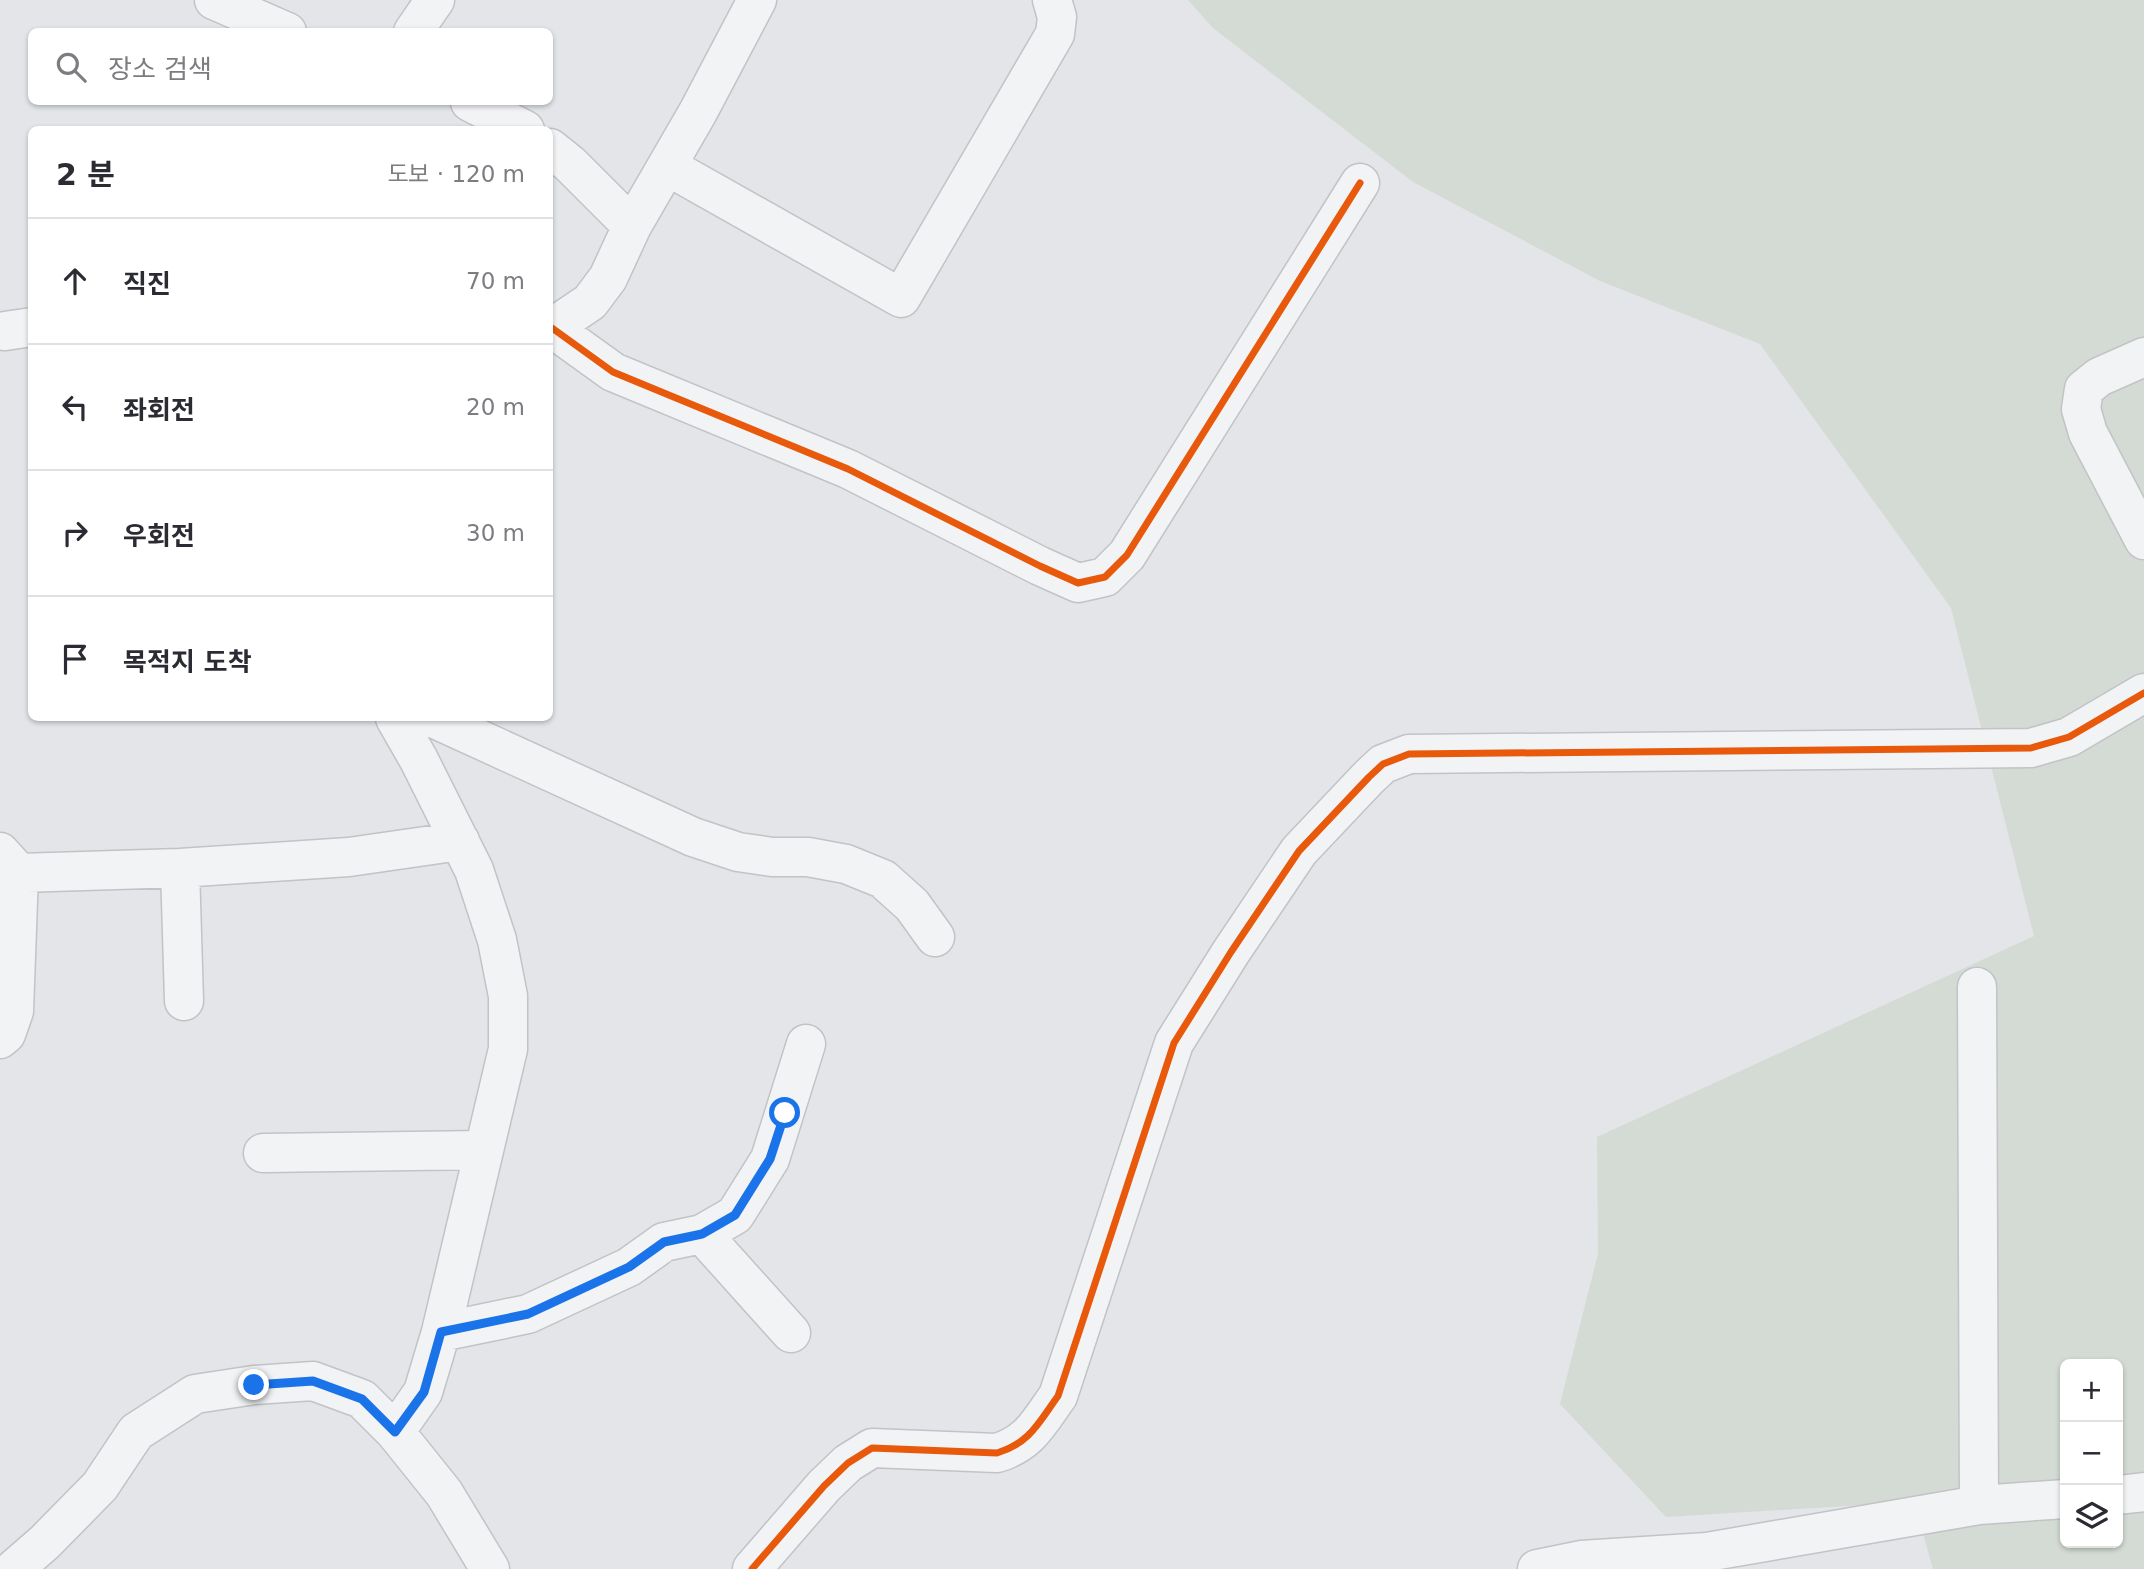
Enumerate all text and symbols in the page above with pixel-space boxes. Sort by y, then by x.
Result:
search box [28,28,553,105]
icon: search [52,48,90,86]
text: 장소 검색 [108,54,212,84]
text: 2 분 [56,157,115,192]
text: 도보 · 120 m [387,161,525,187]
icon: ahead [56,262,94,300]
text: 70 m [466,268,525,294]
text: 직진 [123,269,171,299]
icon: left [56,388,94,426]
text: 20 m [466,394,525,420]
text: 좌회전 [123,395,195,425]
icon: right [56,514,94,552]
text: 30 m [466,520,525,546]
text: 우회전 [123,521,195,551]
icon: arrive [56,640,94,678]
text: 목적지 도착 [123,647,252,677]
route start [769,1097,800,1128]
map controls [2060,1359,2123,1548]
button: + [2060,1359,2123,1422]
route end [238,1369,269,1400]
button: − [2060,1422,2123,1485]
button: layers [2060,1485,2123,1548]

